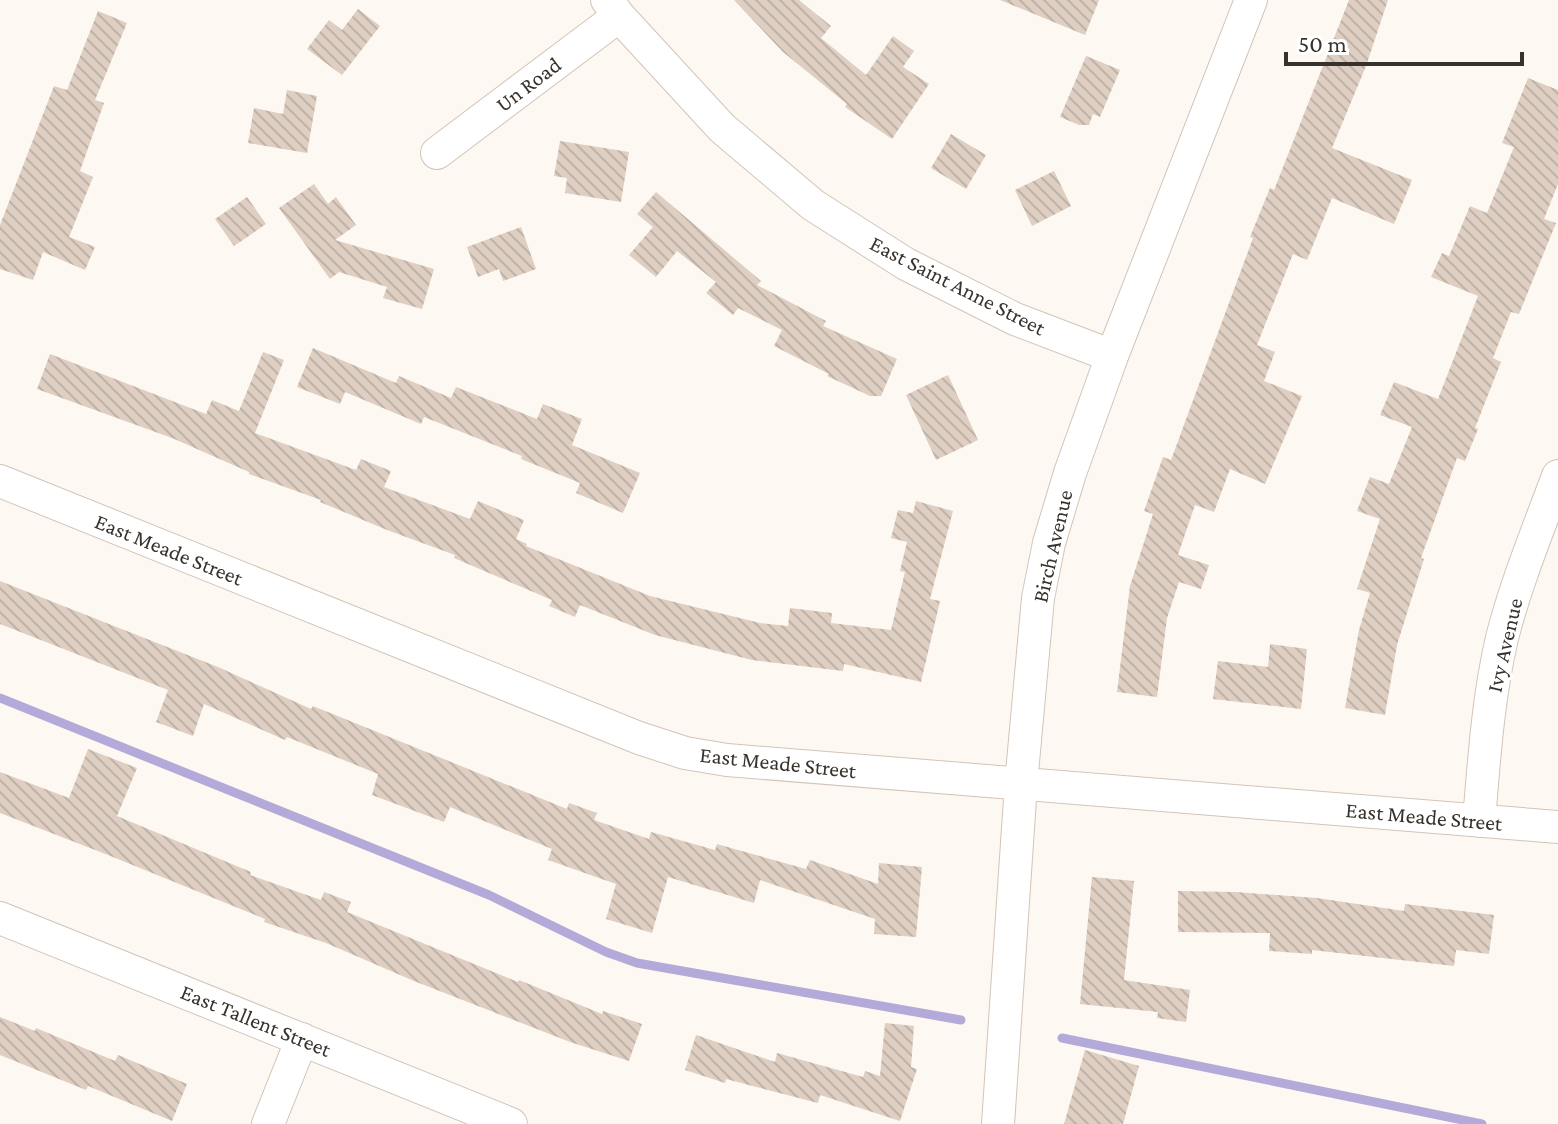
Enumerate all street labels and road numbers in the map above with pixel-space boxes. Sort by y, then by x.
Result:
street label: Un Road [491,52,566,117]
street label: East Saint Anne Street [866,230,1050,341]
street label: Birch Avenue [1027,487,1078,605]
street label: East Meade Street [91,508,247,591]
street label: Ivy Avenue [1482,596,1527,695]
street label: East Meade Street [698,742,858,783]
street label: East Meade Street [1345,797,1504,836]
street label: East Tallent Street [177,979,335,1062]

